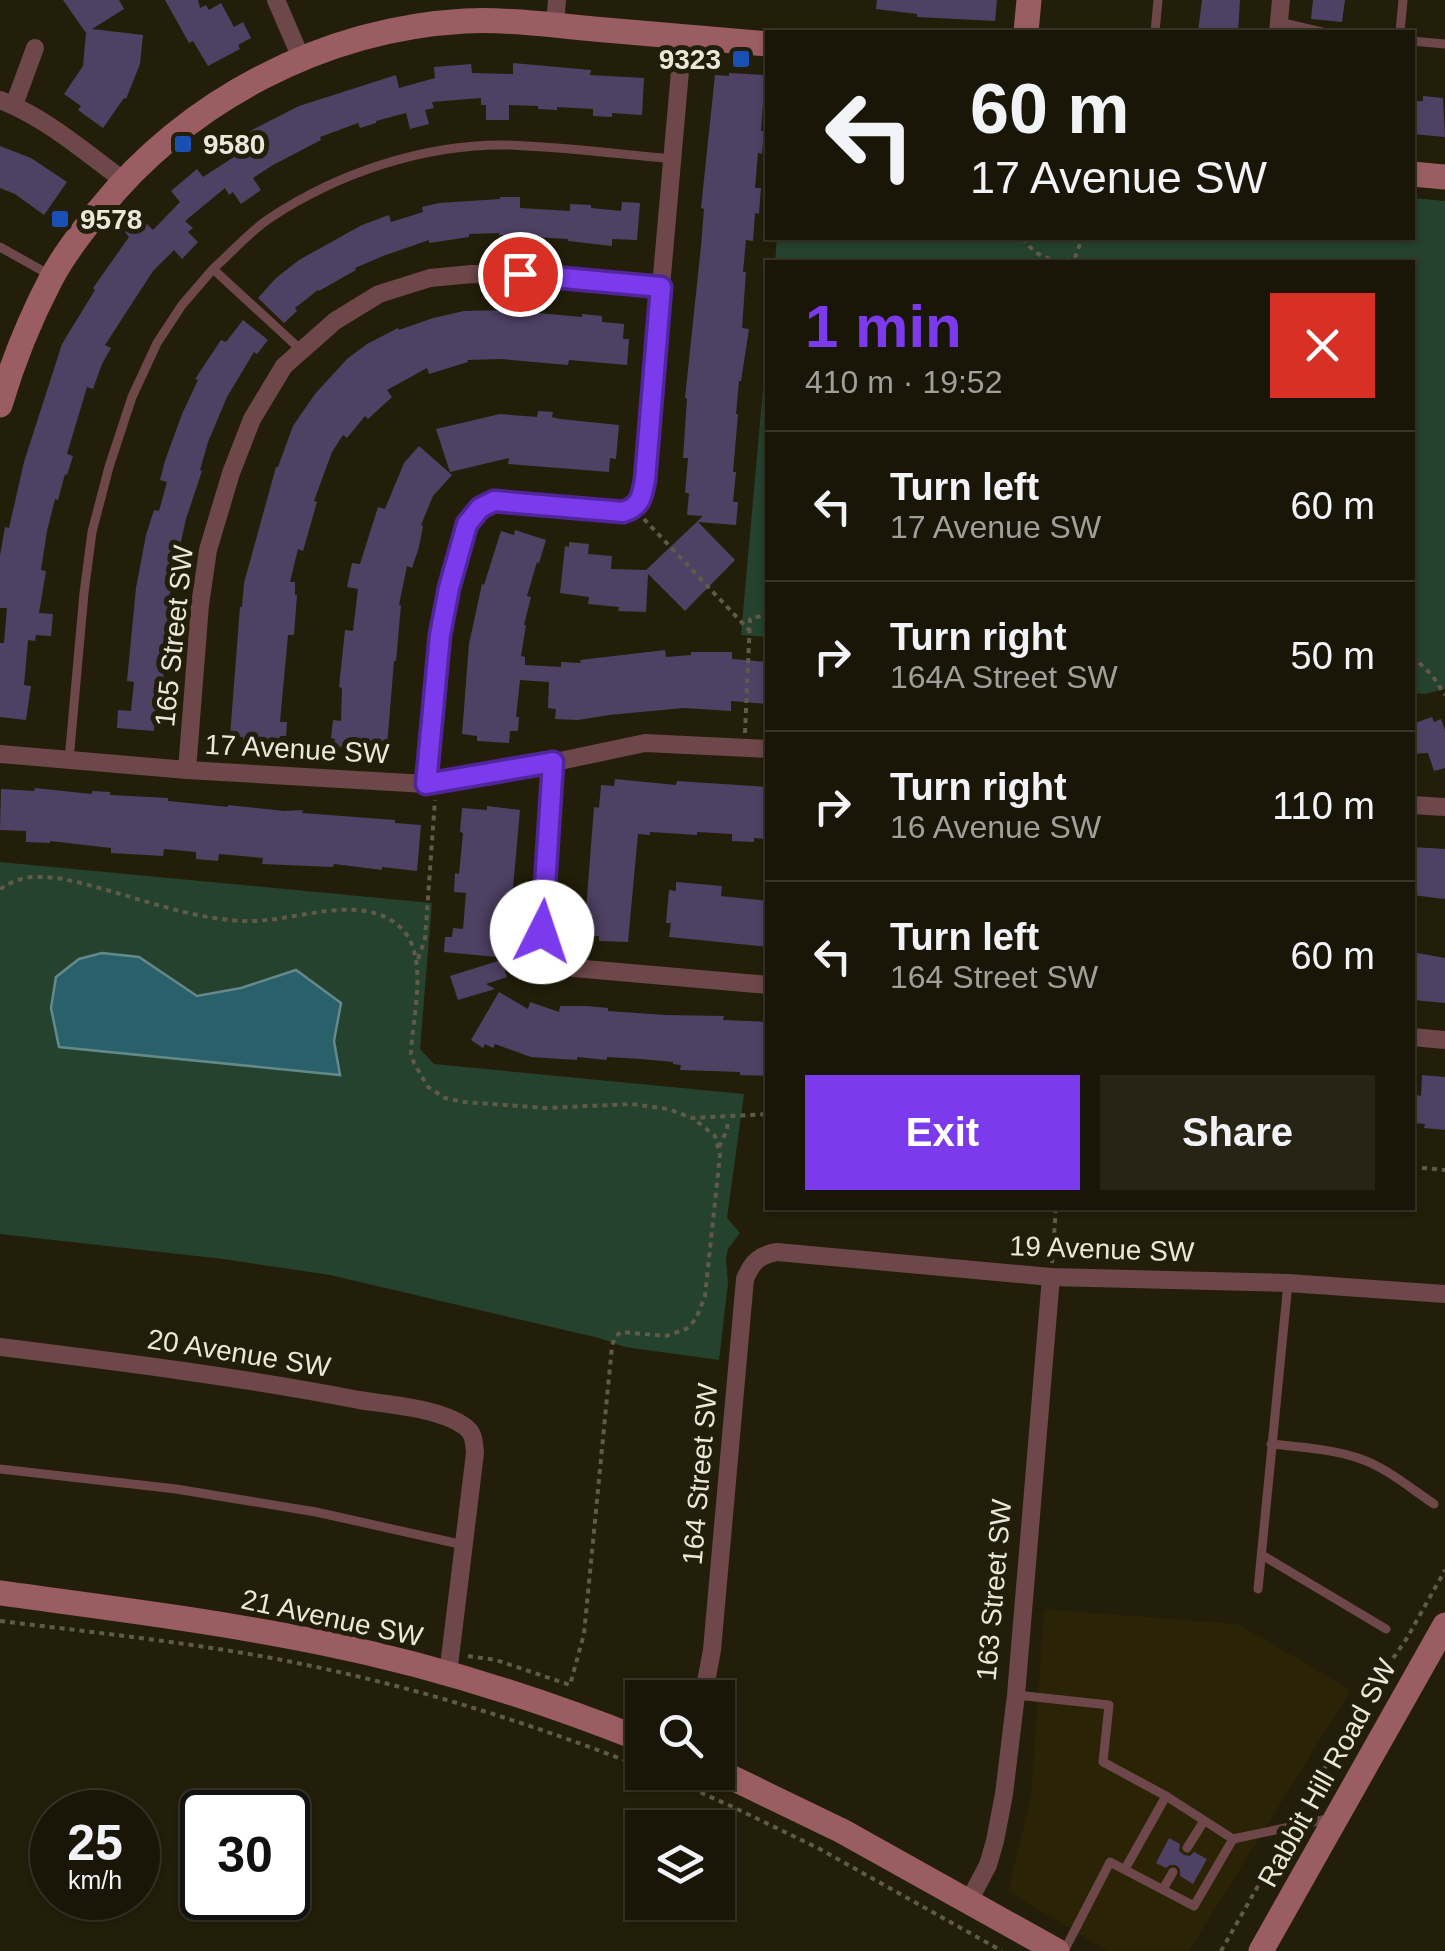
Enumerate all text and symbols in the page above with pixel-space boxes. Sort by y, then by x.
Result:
place label: 9323 [659,44,721,75]
marker: 9323 [730,48,752,70]
icon: left [805,70,935,200]
text: 60 m [970,70,1130,148]
place label: 9580 [203,129,265,160]
marker: 9580 [172,133,194,155]
text: 17 Avenue SW [970,152,1267,203]
place label: 9578 [80,204,142,235]
marker: 9578 [49,208,71,230]
pin [478,232,563,317]
icon: arrive [493,247,548,302]
text: 1 min [805,293,962,360]
button: close [1270,293,1375,398]
text: 410 m · 19:52 [805,364,1002,400]
text: Turn left [890,466,1039,508]
icon: left [805,479,860,534]
text: 60 m [1291,485,1375,527]
text: 17 Avenue SW [890,509,1101,545]
street label: 165 Street SW [149,543,199,728]
text: Turn right [890,616,1067,658]
icon: right [805,629,860,684]
text: 50 m [1291,635,1375,677]
text: 164A Street SW [890,659,1118,695]
street label: 17 Avenue SW [204,729,391,769]
text: Turn right [890,766,1067,808]
icon: right [805,779,860,834]
text: 110 m [1272,785,1375,827]
text: 16 Avenue SW [890,809,1101,845]
position arrow [490,880,594,984]
text: Turn left [890,916,1039,958]
icon: left [805,929,860,984]
text: 60 m [1291,935,1375,977]
text: 164 Street SW [890,959,1098,995]
button: Exit [805,1075,1080,1190]
button: Share [1100,1075,1375,1190]
street label: 19 Avenue SW [1009,1230,1195,1268]
street label: 20 Avenue SW [145,1323,333,1383]
street label: 164 Street SW [677,1381,723,1566]
street label: 163 Street SW [971,1497,1017,1682]
street label: 21 Avenue SW [238,1584,426,1652]
street label: Rabbit Hill Road SW [1252,1653,1403,1892]
map controls [625,1680,735,1920]
button: search [625,1680,735,1790]
speed limit sign: 30 [180,1790,310,1920]
button: layers [625,1810,735,1920]
text: 25 [67,1815,123,1871]
text: km/h [68,1866,122,1894]

